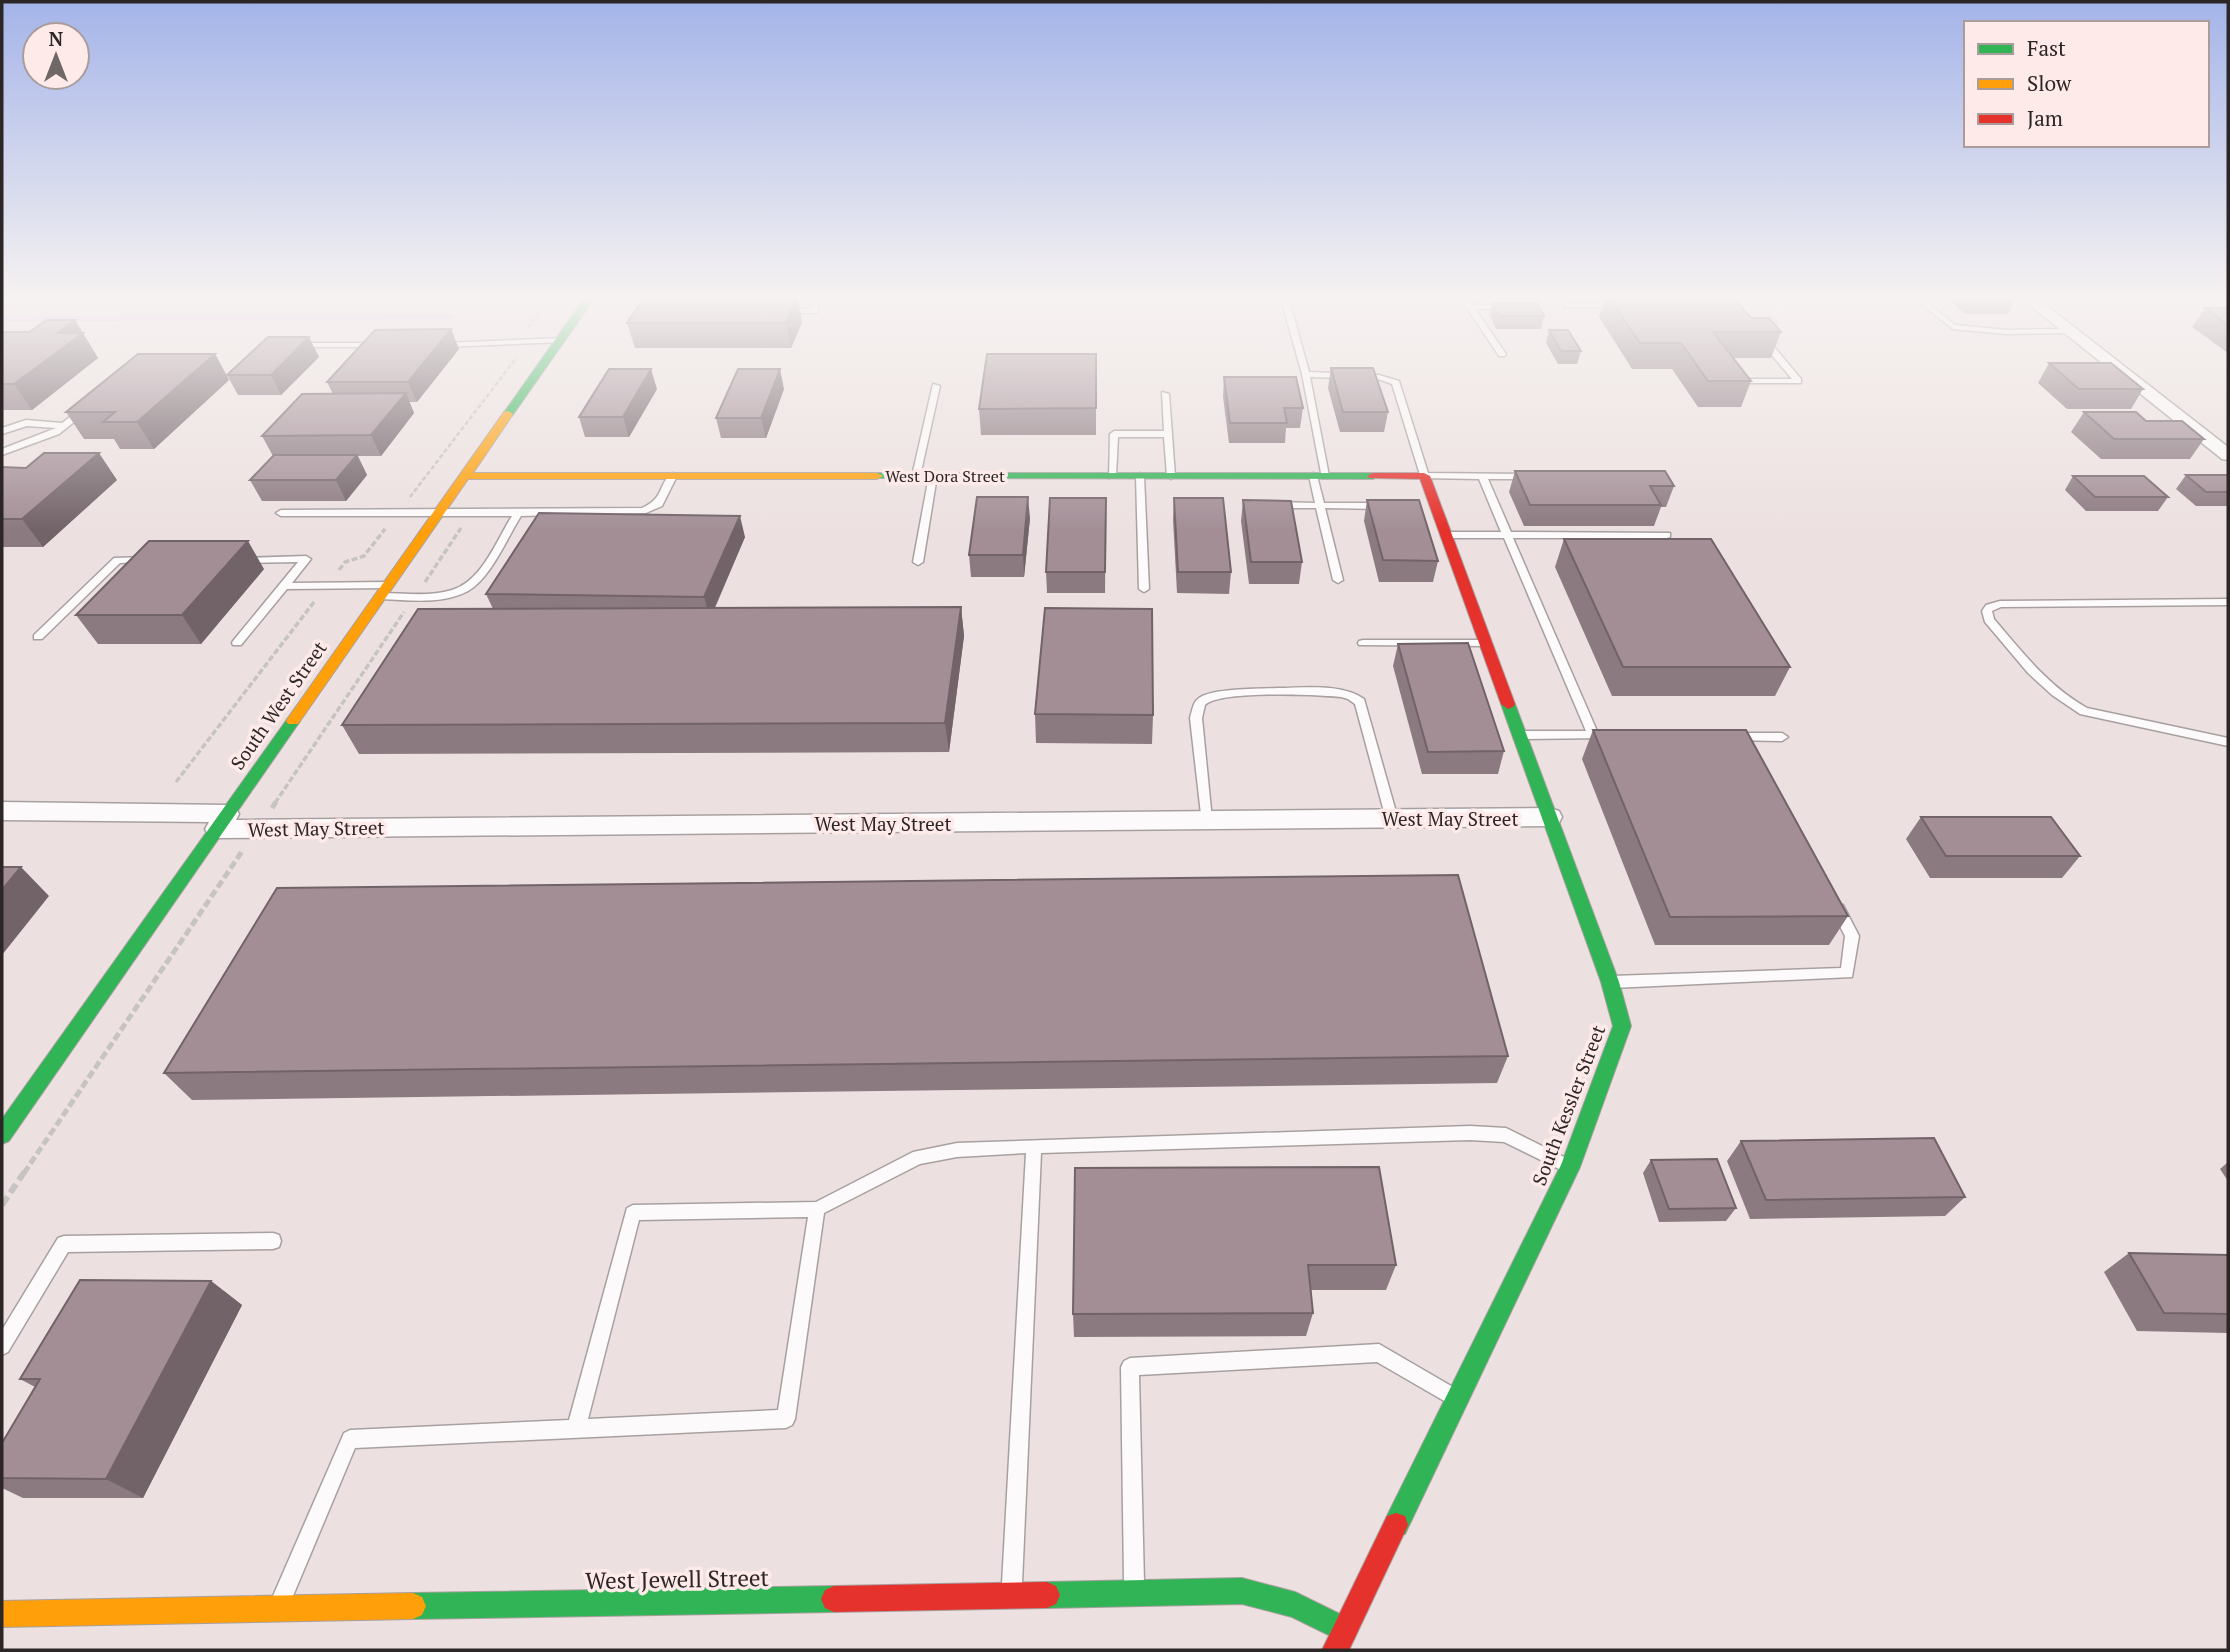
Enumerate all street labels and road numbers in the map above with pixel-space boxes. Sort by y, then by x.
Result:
street label: West Dora Street [885,465,1005,487]
street label: South West Street [224,636,332,774]
street label: West May Street [1382,806,1518,831]
street label: West May Street [815,811,951,836]
street label: West May Street [247,814,385,842]
street label: South Kessler Street [1526,1021,1610,1189]
street label: West Jewell Street [585,1562,770,1596]

